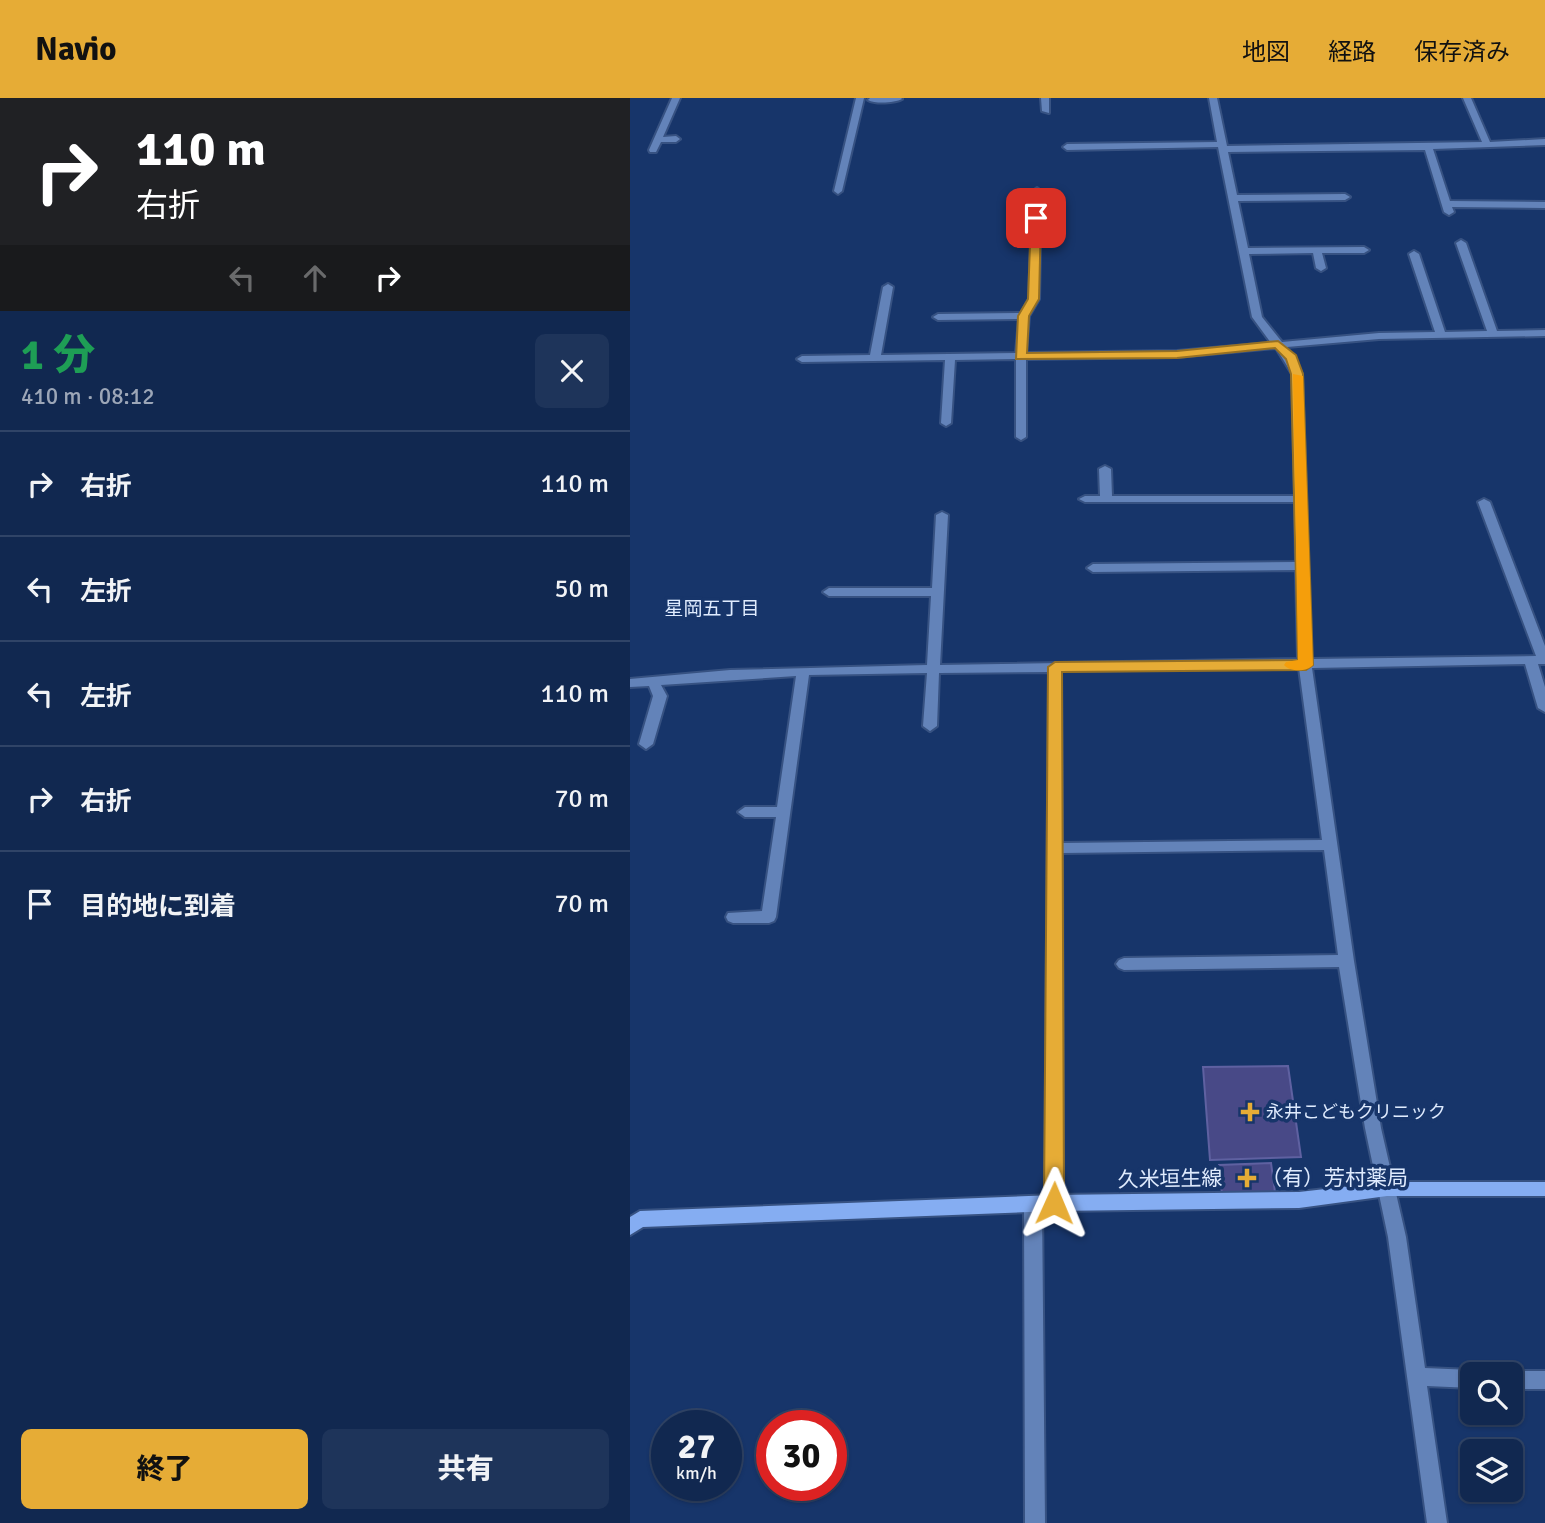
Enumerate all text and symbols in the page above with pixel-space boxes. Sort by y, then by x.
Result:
text: Navio [35,29,117,70]
text: 地図 [1242,37,1290,67]
text: 経路 [1328,37,1376,67]
text: 保存済み [1414,37,1510,67]
text: 110 m [136,119,266,179]
icon: right [21,126,112,217]
text: 右折 [136,186,200,225]
pin [1006,188,1066,248]
icon: arrive [1017,199,1055,237]
icon: left [223,259,261,297]
icon: ahead [296,259,334,297]
icon: right [369,259,407,297]
text: 1 分 [21,330,95,381]
button: close [535,334,609,408]
text: 410 m · 08:12 [21,382,155,411]
icon: right [21,465,59,503]
text: 110 m [540,468,609,500]
text: 右折 [80,471,132,503]
icon: left [21,570,59,608]
text: 50 m [554,573,609,605]
text: 左折 [80,576,132,608]
district label: 星岡五丁目 [664,597,760,621]
icon: left [21,675,59,713]
text: 110 m [540,678,609,710]
text: 左折 [80,681,132,713]
icon: right [21,780,59,818]
text: 70 m [554,783,609,815]
text: 右折 [80,786,132,818]
icon: arrive [21,885,59,923]
text: 70 m [554,888,609,920]
text: 目的地に到着 [80,891,236,923]
place label: 永井こどもクリニック [1266,1101,1446,1123]
marker: 永井こどもクリニック [1240,1102,1260,1122]
street label: 久米垣生線 [1117,1165,1223,1193]
place label: （有）芳村薬局 [1261,1165,1408,1191]
position arrow [1017,1166,1091,1240]
marker: （有）芳村薬局 [1239,1170,1255,1186]
map controls [1460,1362,1523,1502]
button: search [1460,1362,1523,1425]
speed limit sign: 30 [756,1410,847,1501]
text: 27 [678,1425,715,1468]
button: 終了 [21,1429,308,1509]
button: 共有 [322,1429,609,1509]
button: layers [1460,1439,1523,1502]
text: km/h [676,1462,717,1484]

